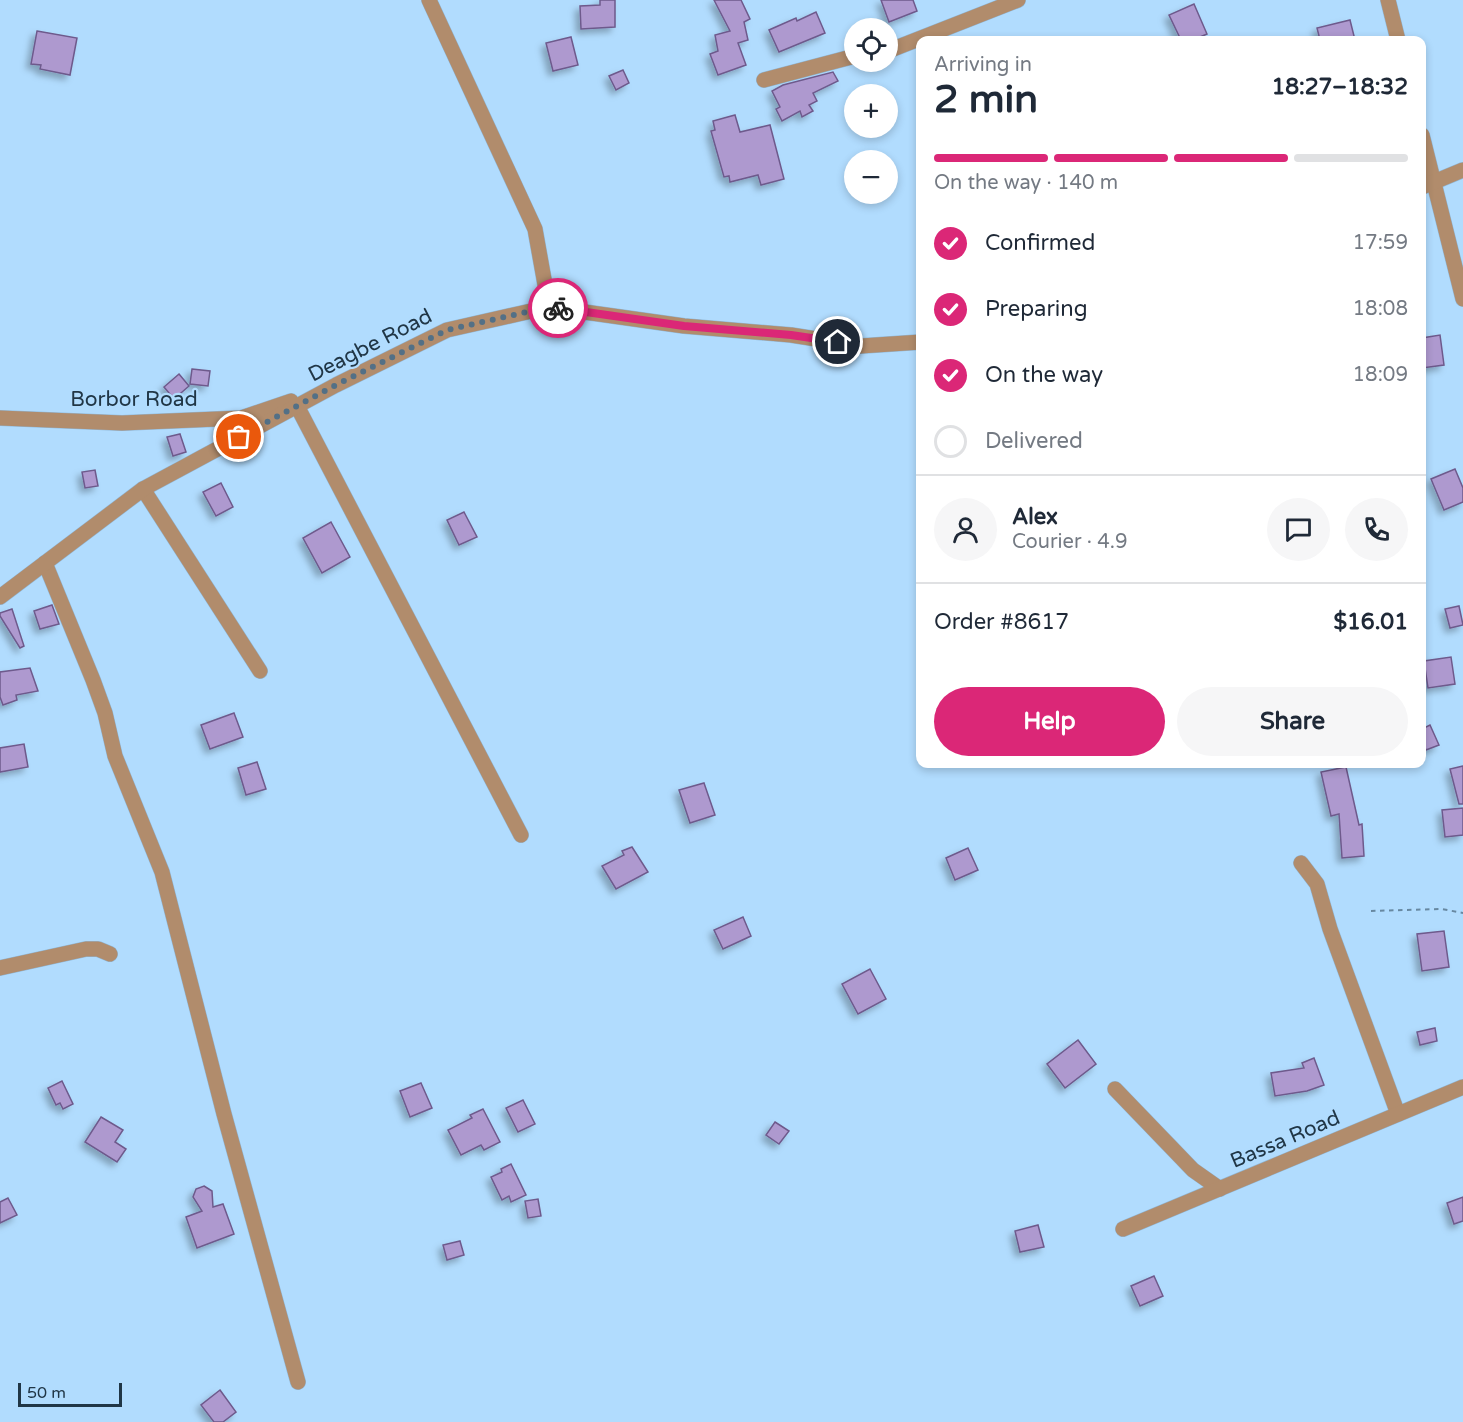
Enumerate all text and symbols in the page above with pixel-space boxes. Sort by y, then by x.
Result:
map controls [844,18,898,204]
button: locate [844,18,898,72]
text: Arriving in [934,53,1032,77]
text: 18:27–18:32 [1271,74,1408,100]
text: 2 min [934,76,1038,123]
button: + [844,84,898,138]
button: − [844,150,898,204]
text: On the way · 140 m [934,171,1118,195]
icon: check [934,227,967,260]
text: Confirmed [985,230,1095,256]
text: 17:59 [1353,231,1408,255]
courier [528,278,588,338]
icon: bike [542,292,575,325]
icon: check [934,293,967,326]
text: Preparing [985,296,1088,322]
text: 18:08 [1353,297,1408,321]
street label: Deagbe Road [304,304,436,387]
pin [812,316,863,367]
icon: home [821,325,854,358]
icon: check [934,359,967,392]
text: On the way [985,362,1103,388]
text: 18:09 [1353,363,1408,387]
street label: Borbor Road [70,387,198,412]
pin [213,411,264,462]
icon: bag [222,420,255,453]
text: Delivered [985,428,1083,454]
button: person [934,498,997,561]
button: chat [1267,498,1330,561]
button: phone [1345,498,1408,561]
text: Alex [1012,504,1058,530]
text: Courier · 4.9 [1012,530,1127,554]
text: Order #8617 [934,609,1069,635]
text: $16.01 [1333,609,1408,635]
button: Help [934,687,1165,756]
button: Share [1177,687,1408,756]
street label: Bassa Road [1227,1105,1344,1174]
scale bar [18,1380,122,1408]
text: 50 m [27,1383,66,1403]

